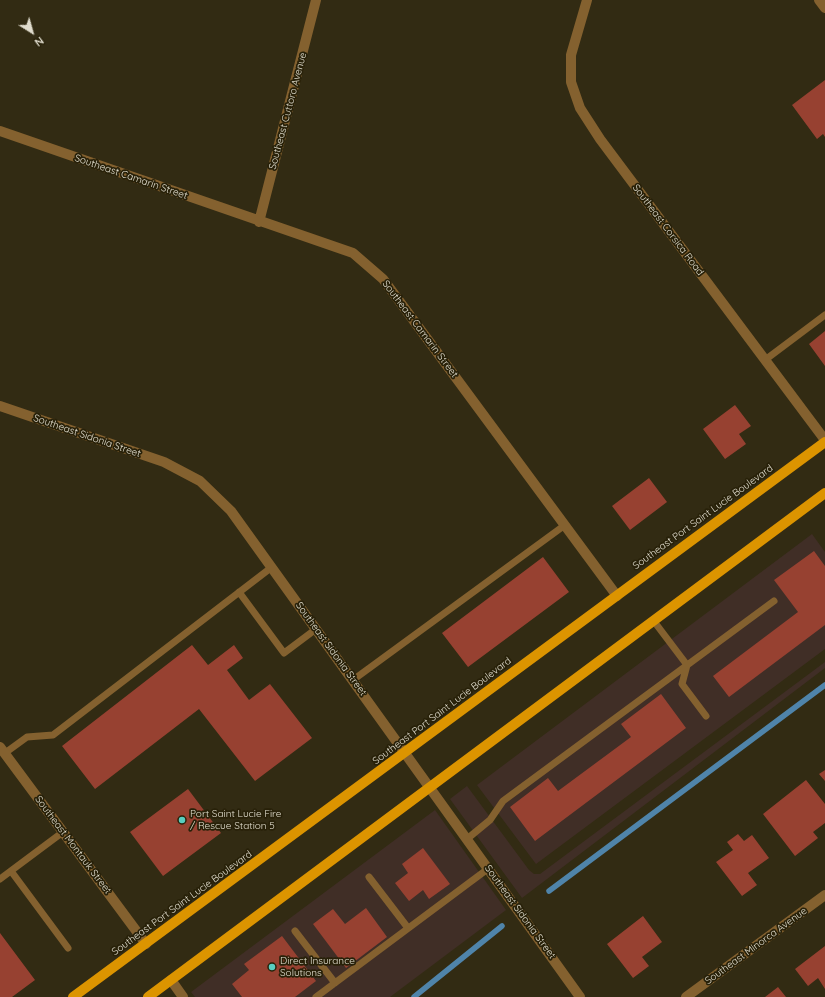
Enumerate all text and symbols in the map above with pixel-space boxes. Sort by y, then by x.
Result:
north arrow [12,12,52,52]
text: N [32,34,47,50]
street label: Southeast Cuttoro Avenue [267,51,309,171]
street label: Southeast Camarin Street [73,152,189,202]
street label: Southeast Corsica Road [630,182,706,278]
street label: Southeast Camarin Street [380,278,460,380]
street label: Southeast Sidonia Street [32,412,142,460]
street label: Southeast Port Saint Lucie Boulevard [631,462,775,572]
street label: Southeast Sidonia Street [293,600,369,698]
street label: Southeast Port Saint Lucie Boulevard [370,655,514,767]
street label: Southeast Montauk Street [32,794,114,896]
place label: Port Saint Lucie Fire / Rescue Station 5 [190,808,281,832]
marker: Port Saint Lucie Fire / Rescue Station 5 [177,815,187,825]
street label: Southeast Port Saint Lucie Boulevard [110,848,254,958]
street label: Southeast Sidonia Street [482,863,558,961]
street label: Southeast Minorca Avenue [703,905,809,987]
place label: Direct Insurance Solutions [280,955,355,978]
marker: Direct Insurance Solutions [267,962,277,972]

